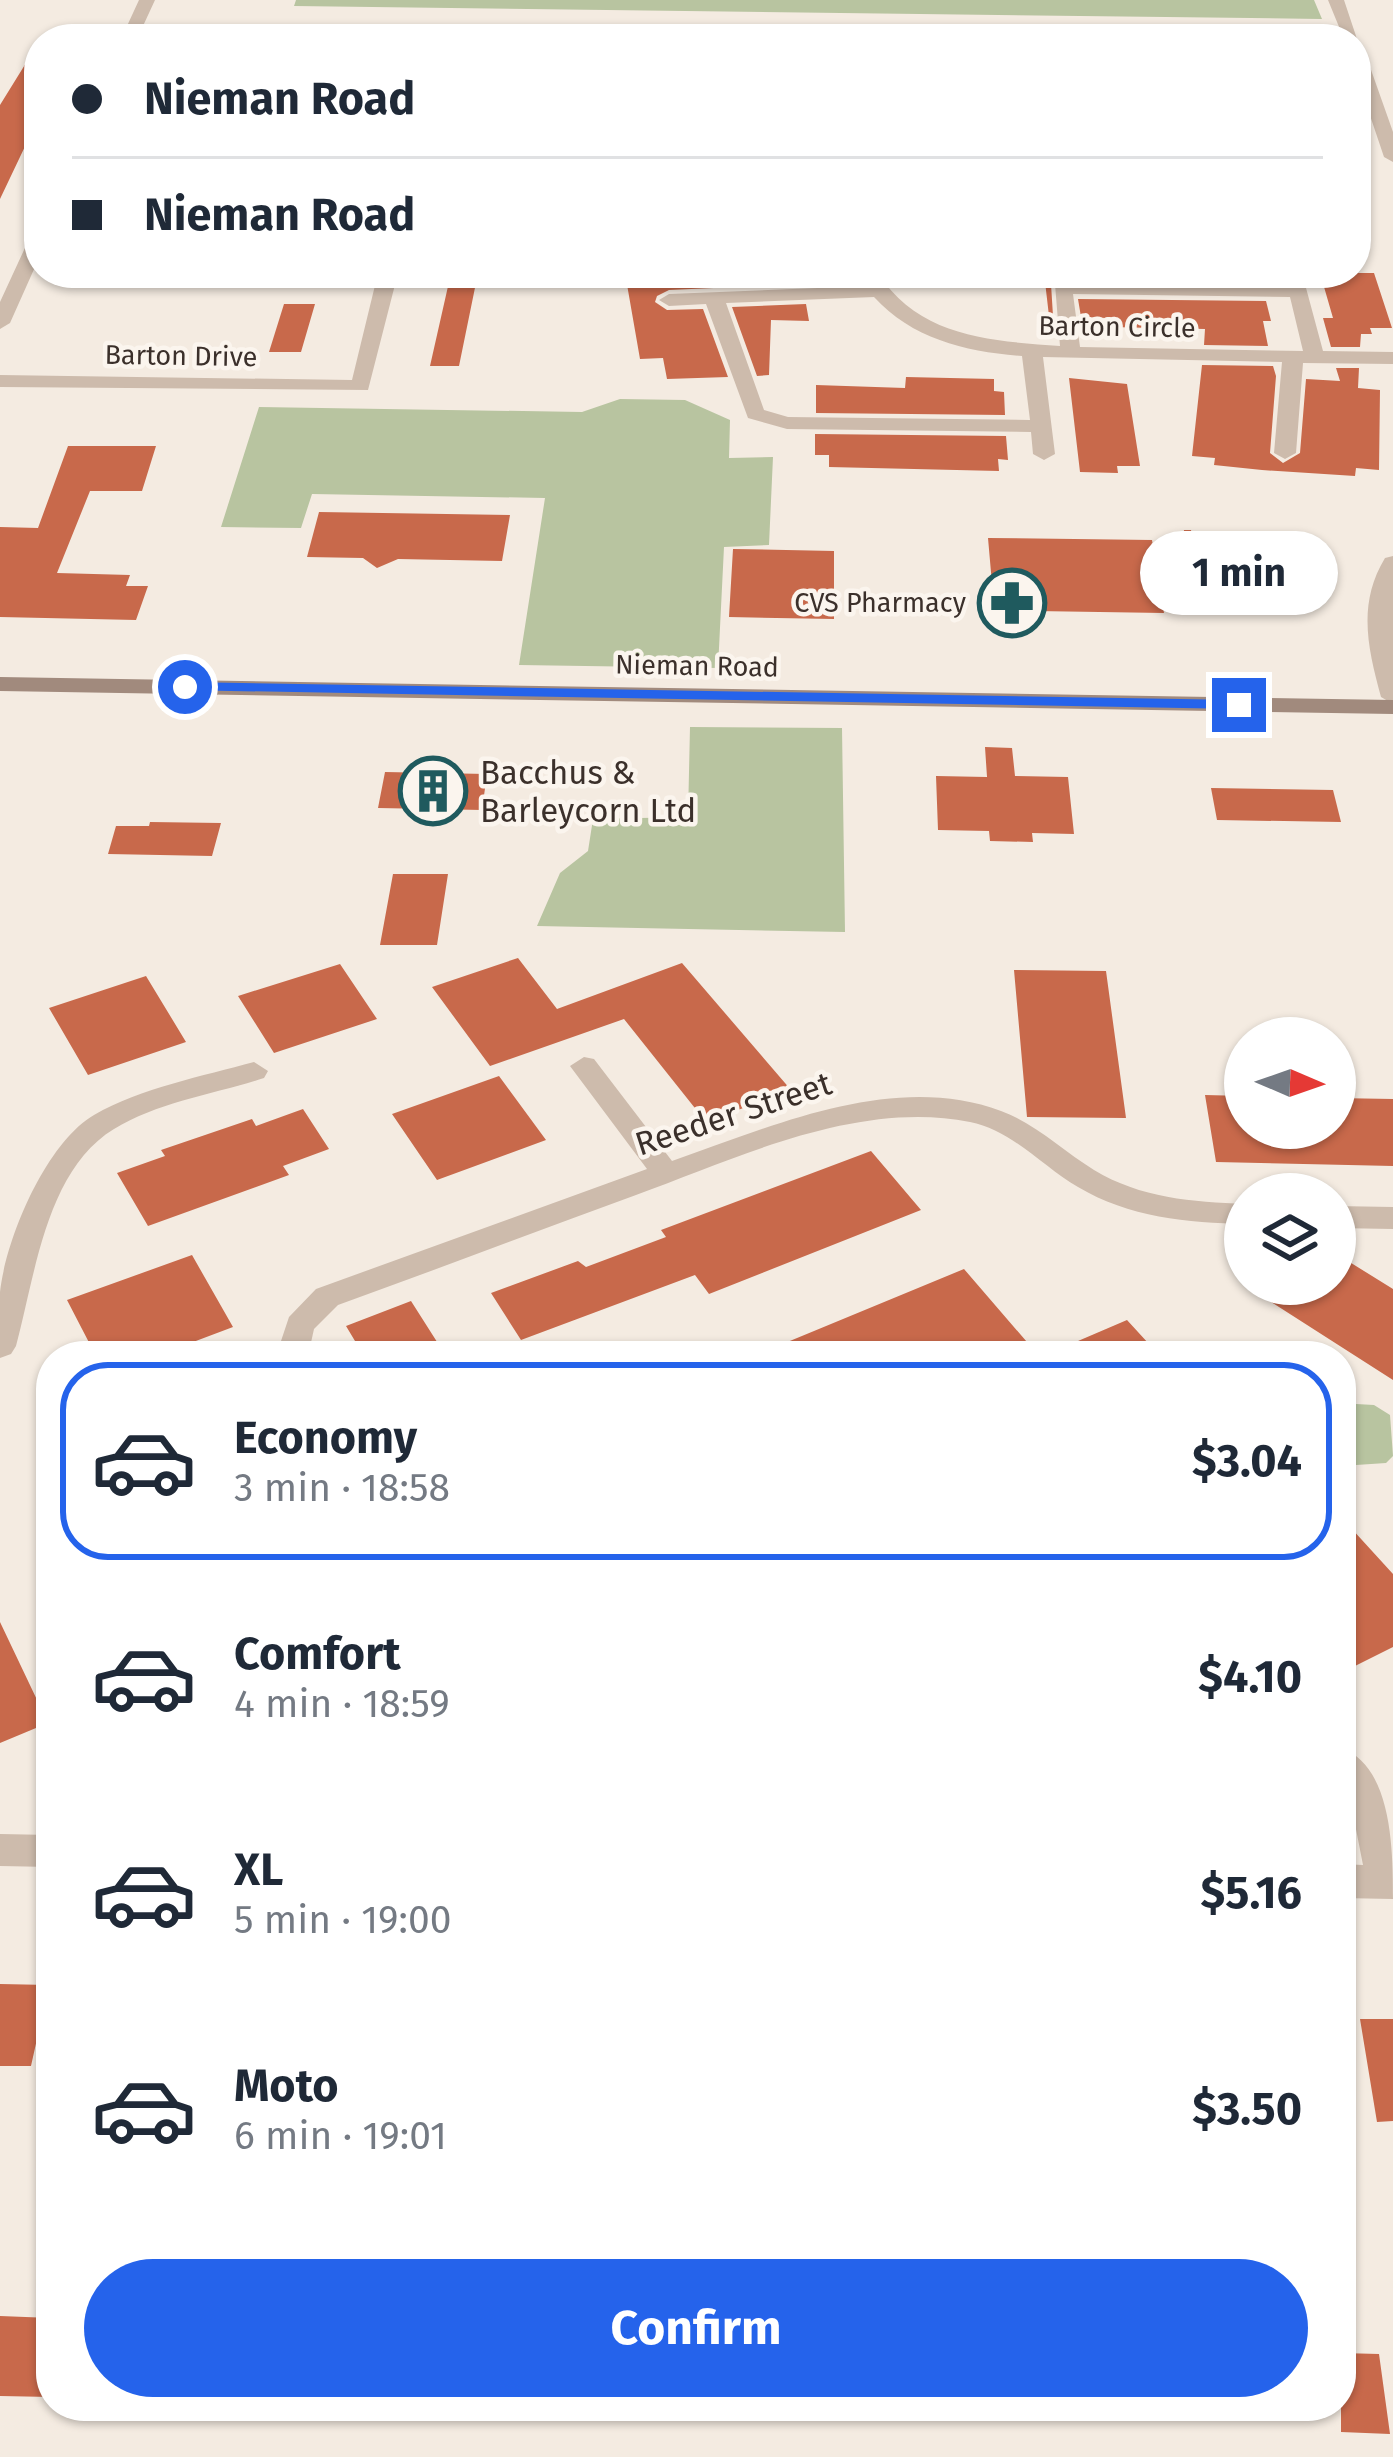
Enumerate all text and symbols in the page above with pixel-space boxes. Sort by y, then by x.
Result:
text: Nieman Road [144,72,415,126]
text: Nieman Road [144,188,415,242]
street label: Barton Circle [1038,310,1196,344]
street label: Barton Drive [104,339,258,373]
callout: 1 min [1140,531,1338,615]
text: 1 min [1192,550,1286,596]
pharmacy icon: CVS Pharmacy [977,568,1047,638]
place label: CVS Pharmacy [794,587,967,619]
street label: Nieman Road [615,649,779,683]
route start [158,660,212,714]
route end [1212,678,1266,732]
place label: Bacchus & Barleycorn Ltd [480,753,696,831]
building icon: Bacchus & Barleycorn Ltd [398,756,468,826]
north arrow [1224,1017,1356,1149]
map controls [1224,1017,1356,1305]
street label: Reeder Street [630,1063,837,1165]
button: layers [1224,1173,1356,1305]
icon: car [90,1407,198,1515]
text: Economy [234,1411,417,1465]
text: $3.04 [1192,1434,1302,1488]
text: 3 min · 18:58 [234,1465,450,1511]
icon: car [90,1623,198,1731]
text: Comfort [234,1627,401,1681]
text: $4.10 [1198,1650,1302,1704]
text: 4 min · 18:59 [234,1681,450,1727]
icon: car [90,1839,198,1947]
text: XL [234,1843,283,1897]
text: $5.16 [1201,1866,1302,1920]
text: 5 min · 19:00 [234,1897,451,1943]
icon: car [90,2055,198,2163]
text: Moto [234,2059,339,2113]
text: $3.50 [1192,2082,1302,2136]
text: 6 min · 19:01 [234,2113,447,2159]
button: Confirm [84,2259,1308,2397]

